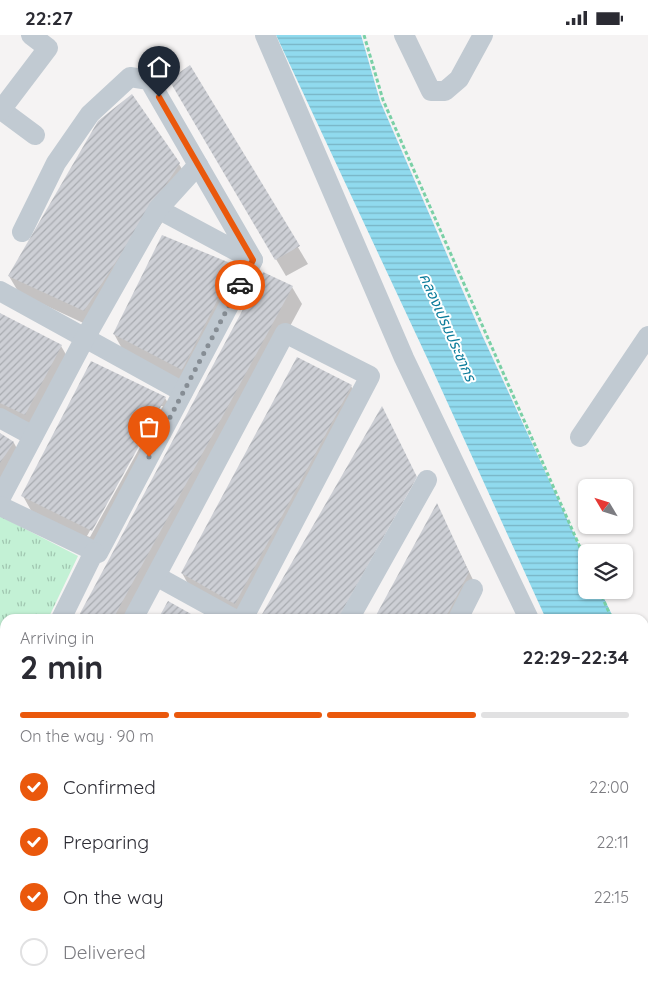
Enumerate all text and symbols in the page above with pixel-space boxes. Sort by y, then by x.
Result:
text: 22:27 [25,6,73,30]
pin [138,46,180,97]
icon: home [145,53,173,81]
courier [215,260,265,310]
water label: คลองเปรมประชากร [416,270,481,386]
icon: car [226,271,254,299]
pin [128,406,170,457]
icon: bag [135,413,163,441]
north arrow [578,479,632,534]
map controls [578,479,633,599]
button: layers [578,544,633,599]
text: Arriving in [20,628,94,648]
text: 22:29–22:34 [523,645,629,669]
text: 2 min [20,647,103,687]
text: On the way · 90 m [20,726,154,746]
icon: check [20,773,48,801]
text: Confirmed [63,775,156,799]
text: 22:00 [589,777,629,797]
icon: check [20,828,48,856]
text: Preparing [63,830,149,854]
text: 22:11 [596,832,629,852]
icon: check [20,883,48,911]
text: On the way [63,885,164,909]
text: 22:15 [594,887,629,907]
text: Delivered [63,940,146,964]

